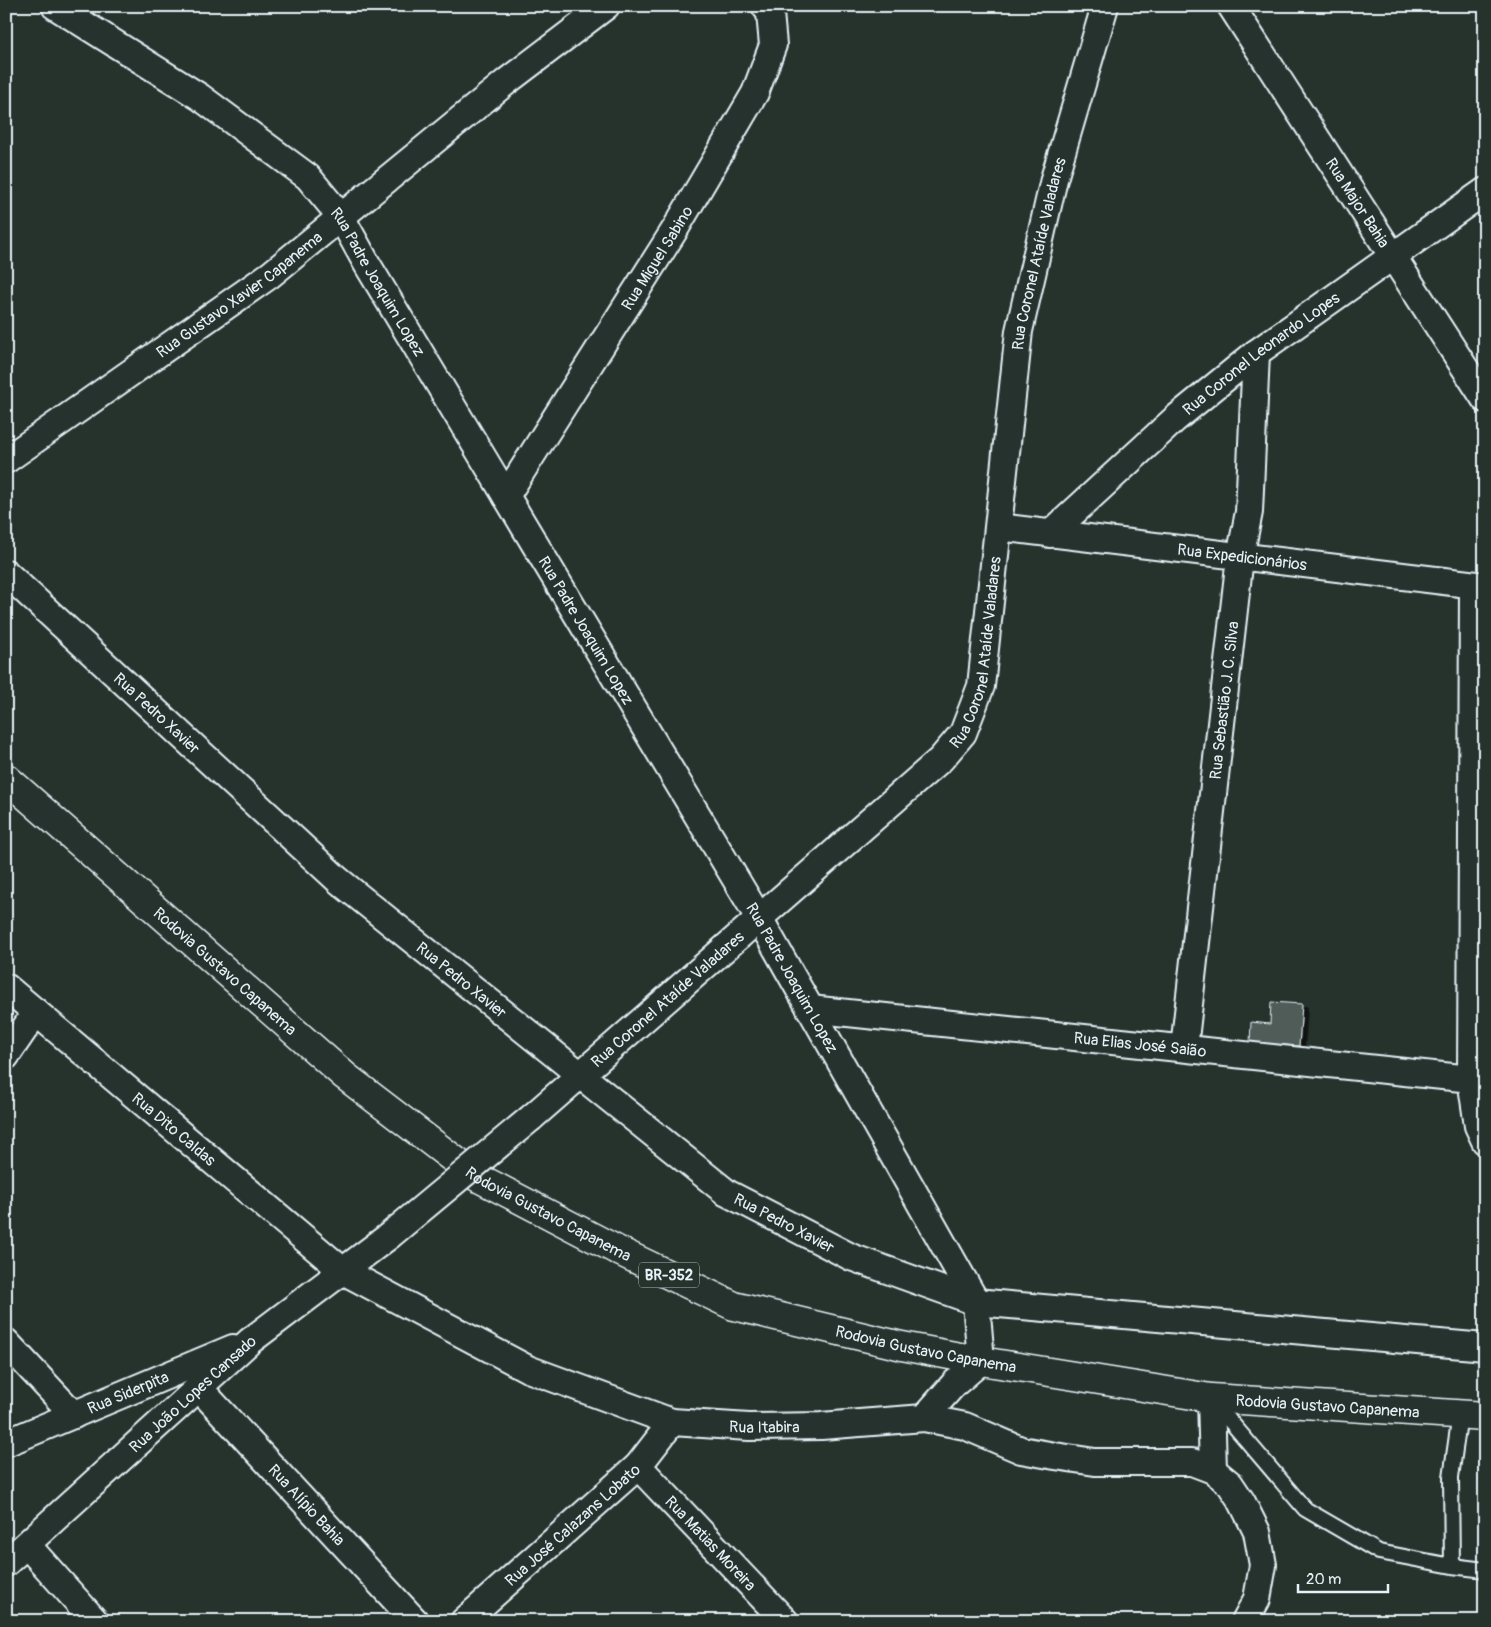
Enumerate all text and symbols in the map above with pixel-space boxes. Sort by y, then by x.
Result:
street label: Rua Major Bahia [1321,154,1394,252]
street label: Rua Coronel Ataíde Valadares [1008,155,1071,351]
street label: Rua Miguel Sabino [617,202,698,314]
street label: Rua Padre Joaquim Lopez [326,203,429,360]
street label: Rua Gustavo Xavier Capanema [153,227,327,363]
street label: Rua Coronel Leonardo Lopes [1179,288,1344,420]
street label: Rua Expedicionários [1176,540,1308,575]
street label: Rua Padre Joaquim Lopez [533,553,638,708]
street label: Rua Coronel Ataíde Valadares [945,556,1006,753]
street label: Rua Sebastião J. C. Silva [1206,620,1244,780]
street label: Rua Pedro Xavier [109,669,204,759]
street label: Rua Padre Joaquim Lopez [741,899,842,1057]
street label: Rodovia Gustavo Capanema [149,903,300,1040]
street label: Rua Coronel Ataíde Valadares [587,927,749,1072]
street label: Rua Pedro Xavier [412,938,511,1023]
street label: Rua Elias José Saião [1073,1028,1208,1062]
street label: Rua Dito Caldas [128,1089,220,1170]
street label: Rodovia Gustavo Capanema [461,1163,634,1266]
street label: Rua Pedro Xavier [730,1189,838,1258]
road number: BR-352 [639,1262,699,1288]
street label: Rodovia Gustavo Capanema [833,1321,1018,1378]
street label: Rua João Lopes Cansado [125,1331,261,1457]
street label: Rua Siderpita [84,1367,172,1419]
street label: Rodovia Gustavo Capanema [1235,1391,1420,1423]
street label: Rua Itabira [728,1417,800,1438]
street label: Rua Alípio Bahia [264,1460,349,1550]
street label: Rua José Calazans Lobato [501,1460,645,1591]
street label: Rua Matias Moreira [660,1492,760,1595]
scale bar [1298,1562,1388,1594]
text: 20 m [1306,1570,1341,1589]

